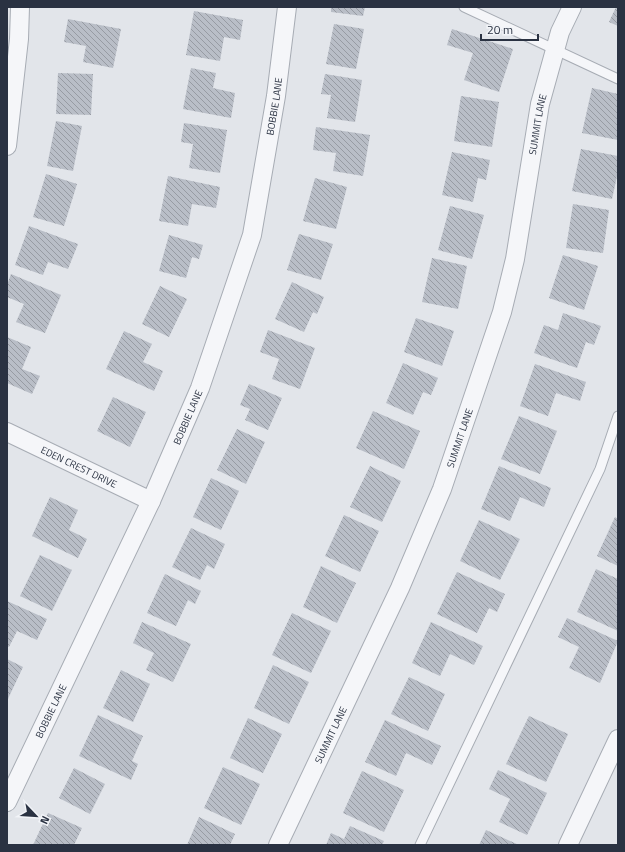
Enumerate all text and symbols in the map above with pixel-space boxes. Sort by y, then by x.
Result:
scale bar [481,16,538,42]
text: 20 m [487,20,513,39]
street label: BOBBIE LANE [262,76,286,136]
street label: SUMMIT LANE [525,92,551,156]
street label: BOBBIE LANE [169,387,206,447]
street label: SUMMIT LANE [443,406,477,470]
street label: EDEN CREST DRIVE [38,442,120,492]
street label: BOBBIE LANE [32,681,71,741]
street label: SUMMIT LANE [311,703,351,766]
north arrow [16,796,56,836]
text: N [36,813,54,827]

